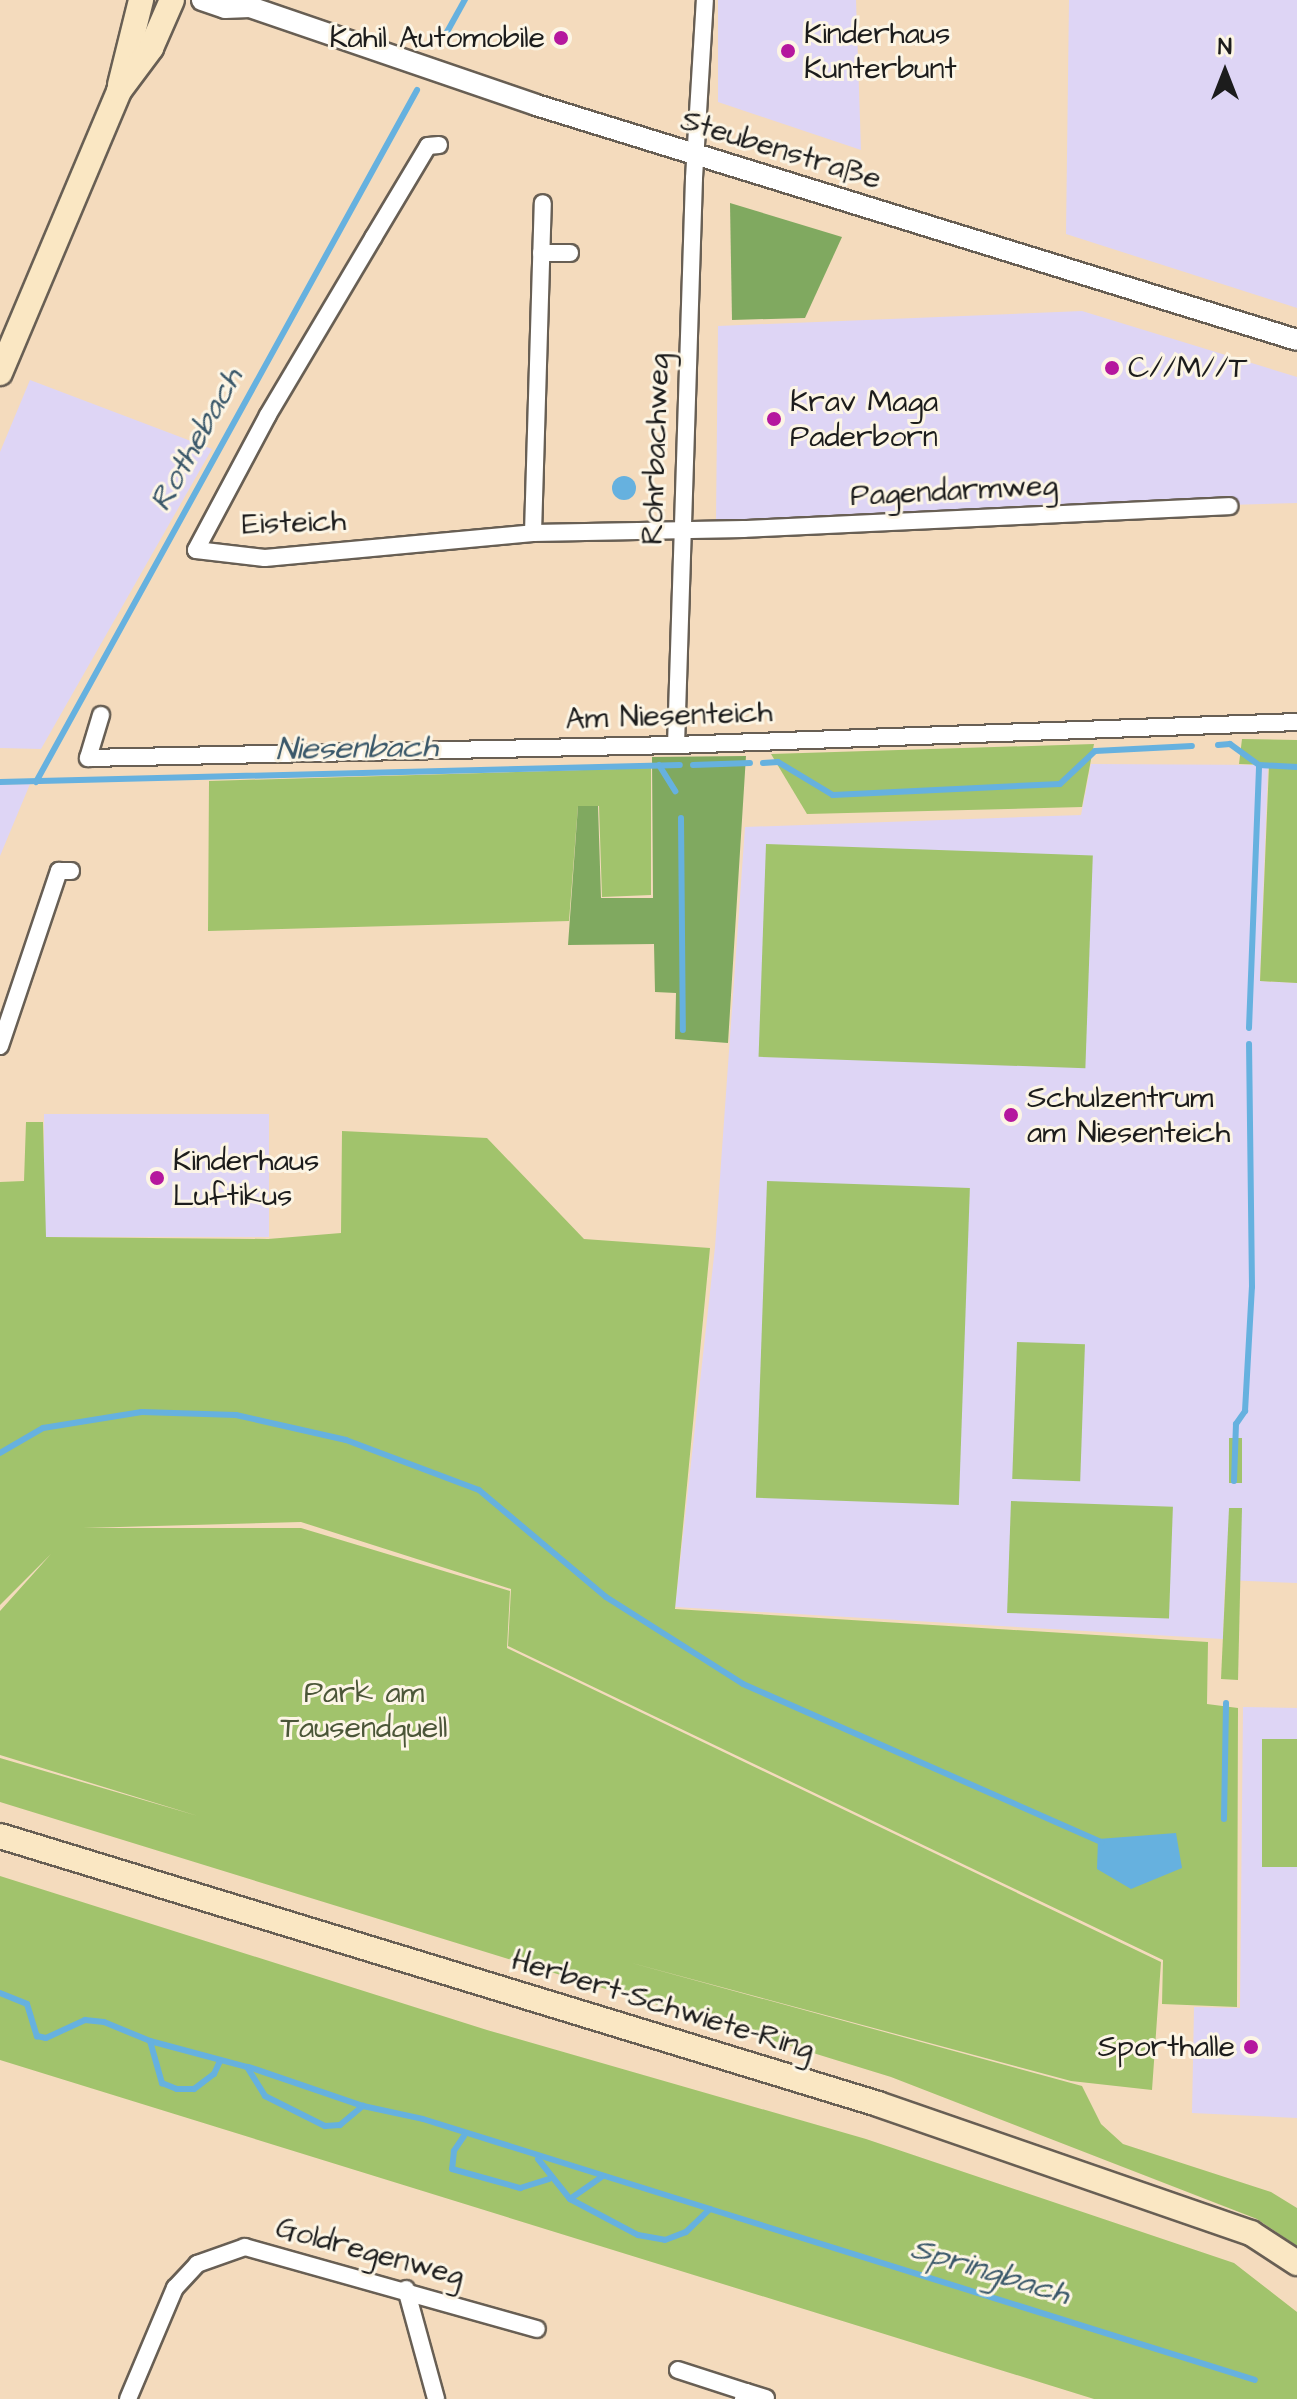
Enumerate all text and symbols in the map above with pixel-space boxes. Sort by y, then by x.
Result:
place label: Kinderhaus Kunterbunt [804,16,957,86]
place label: Kahil Automobile [329,20,545,56]
marker: Kahil Automobile [552,29,570,47]
north arrow [1185,32,1265,112]
text: N [1218,32,1232,63]
marker: Kinderhaus Kunterbunt [779,42,797,60]
street label: Steubenstraße [677,102,885,198]
place label: C//M//T [1128,350,1247,386]
street label: Rohrbachweg [635,353,677,545]
marker: C//M//T [1103,359,1121,377]
water label: Rothebach [142,362,252,518]
place label: Krav Maga Paderborn [790,384,938,454]
marker: Krav Maga Paderborn [765,410,783,428]
street label: Pagendarmweg [849,468,1059,514]
street label: Eisteich [241,503,347,543]
street label: Am Niesenteich [565,694,773,738]
water label: Niesenbach [276,728,438,770]
place label: Schulzentrum am Niesenteich [1027,1080,1230,1150]
marker: Schulzentrum am Niesenteich [1002,1106,1020,1124]
place label: Kinderhaus Luftikus [173,1143,319,1214]
marker: Kinderhaus Luftikus [148,1169,166,1187]
park label: Park am Tausendquell [280,1675,448,1746]
street label: Herbert-Schwiete-Ring [507,1942,819,2068]
place label: Sporthalle [1098,2029,1235,2065]
marker: Sporthalle [1242,2038,1260,2056]
street label: Goldregenweg [272,2210,468,2294]
water label: Springbach [906,2230,1074,2314]

